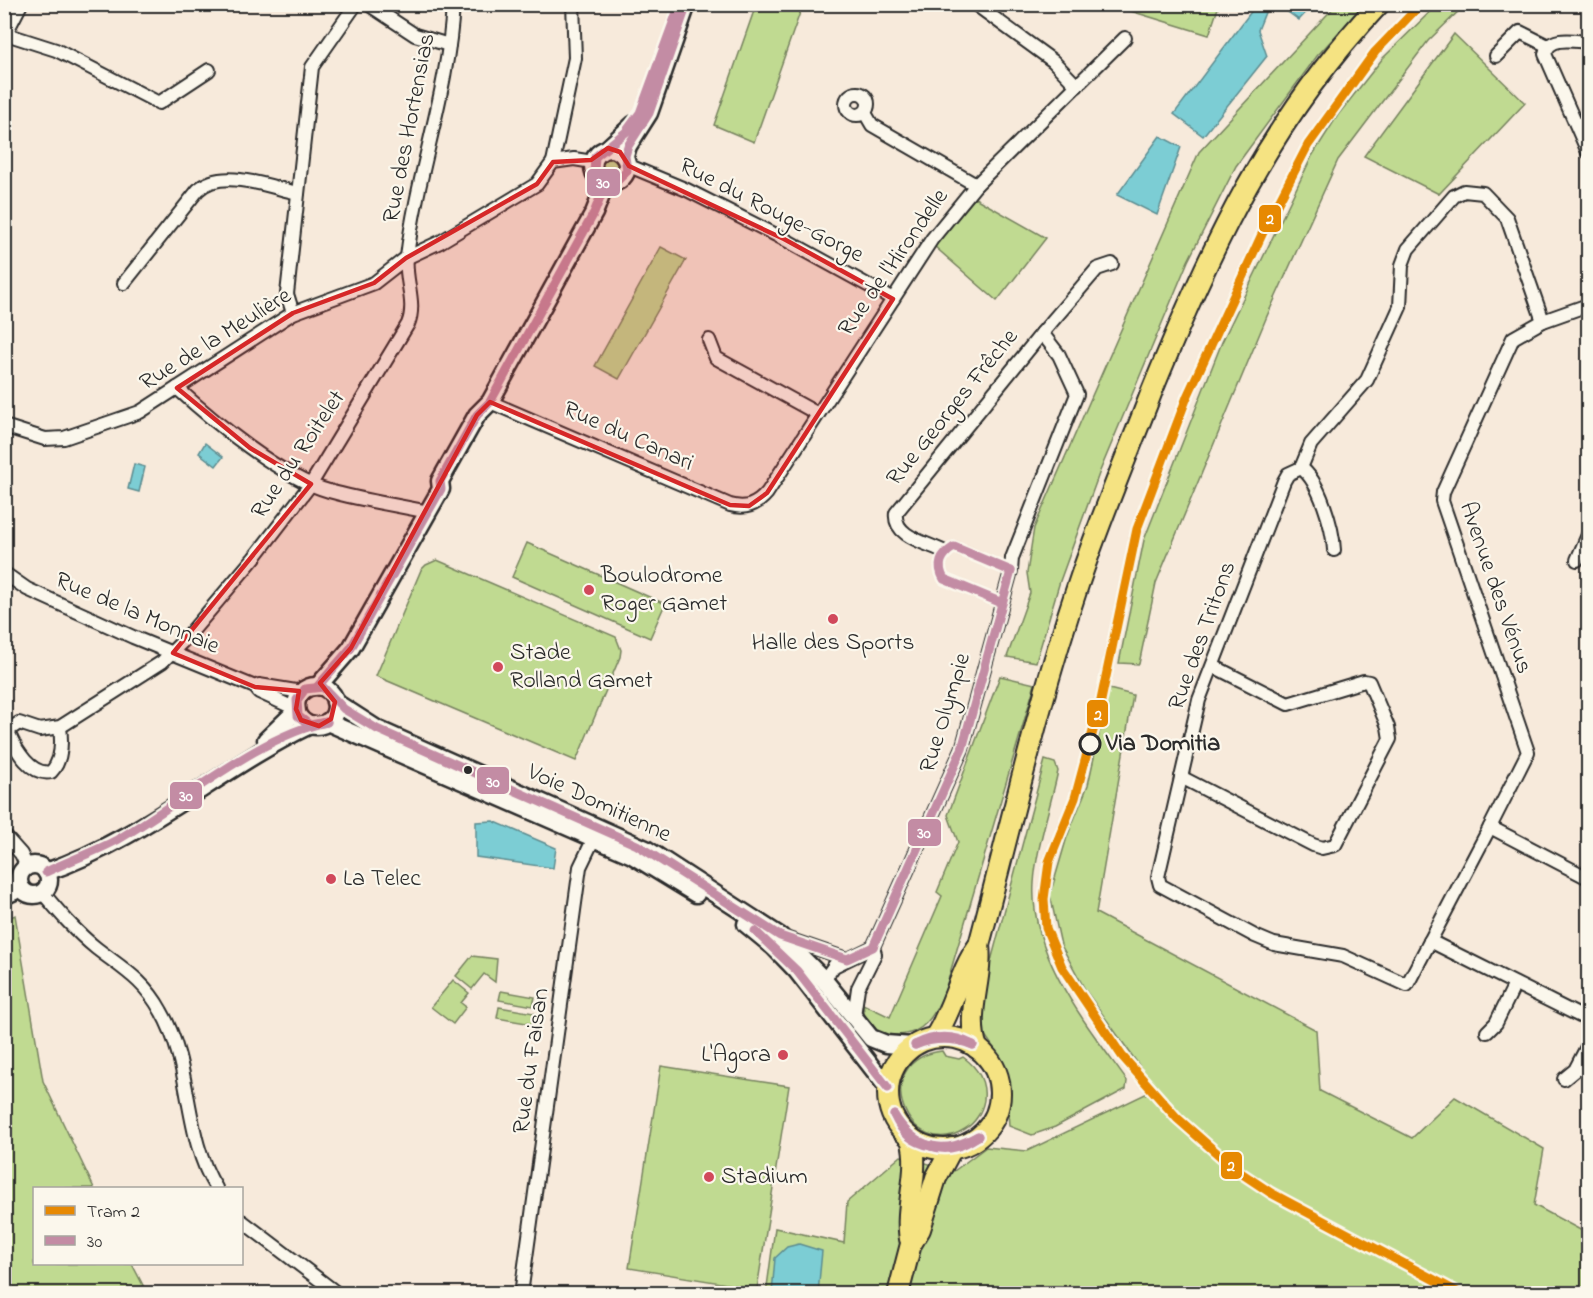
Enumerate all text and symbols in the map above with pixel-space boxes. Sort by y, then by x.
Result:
street label: Rue des Hortensias [374,30,446,226]
street label: Rue du Rouge-Gorge [672,149,870,273]
line badge: 30 [586,168,621,197]
text: 30 [595,172,610,196]
street label: Rue de l'Hirondelle [830,182,958,344]
line badge: 2 [1258,204,1282,233]
text: 2 [1265,208,1274,232]
street label: Rue de la Meulière [133,279,299,401]
street label: Rue Georges Frêche [878,321,1028,494]
street label: Rue du Roitelet [243,384,355,526]
street label: Rue du Canari [557,393,699,481]
street label: Avenue des Vénus [1449,497,1541,679]
street label: Rue des Tritons [1160,557,1246,715]
place label: Boulodrome Roger Gamet [600,559,727,622]
street label: Rue de la Monnaie [49,564,225,665]
marker: Boulodrome Roger Gamet [582,583,596,597]
marker: Halle des Sports [826,612,840,626]
place label: Halle des Sports [752,626,914,661]
place label: Stade Rolland Gamet [510,636,653,699]
street label: Rue Olympie [911,649,982,777]
marker: Stade Rolland Gamet [491,660,505,674]
line badge: 2 [1086,699,1109,728]
text: 2 [1093,704,1102,728]
place label: Via Domitia [1105,727,1220,762]
marker: Via Domitia [1079,733,1101,755]
street label: Voie Domitienne [520,755,677,853]
unlabelled marker [462,764,474,776]
line badge: 30 [476,766,510,795]
text: 30 [485,771,500,795]
line badge: 30 [169,781,203,810]
text: 30 [178,785,193,809]
line badge: 30 [907,818,942,847]
text: 30 [916,822,931,846]
place label: La Telec [343,862,421,897]
marker: La Telec [324,872,338,886]
street label: Rue du Faisan [504,986,560,1136]
place label: L'Agora [701,1038,771,1073]
marker: L'Agora [776,1048,790,1062]
line badge: 2 [1220,1151,1243,1180]
text: 2 [1226,1155,1235,1179]
place label: Stadium [721,1160,808,1195]
marker: Stadium [702,1170,716,1184]
legend [33,1187,243,1265]
text: Tram 2 [87,1200,140,1226]
text: 30 [87,1230,102,1256]

